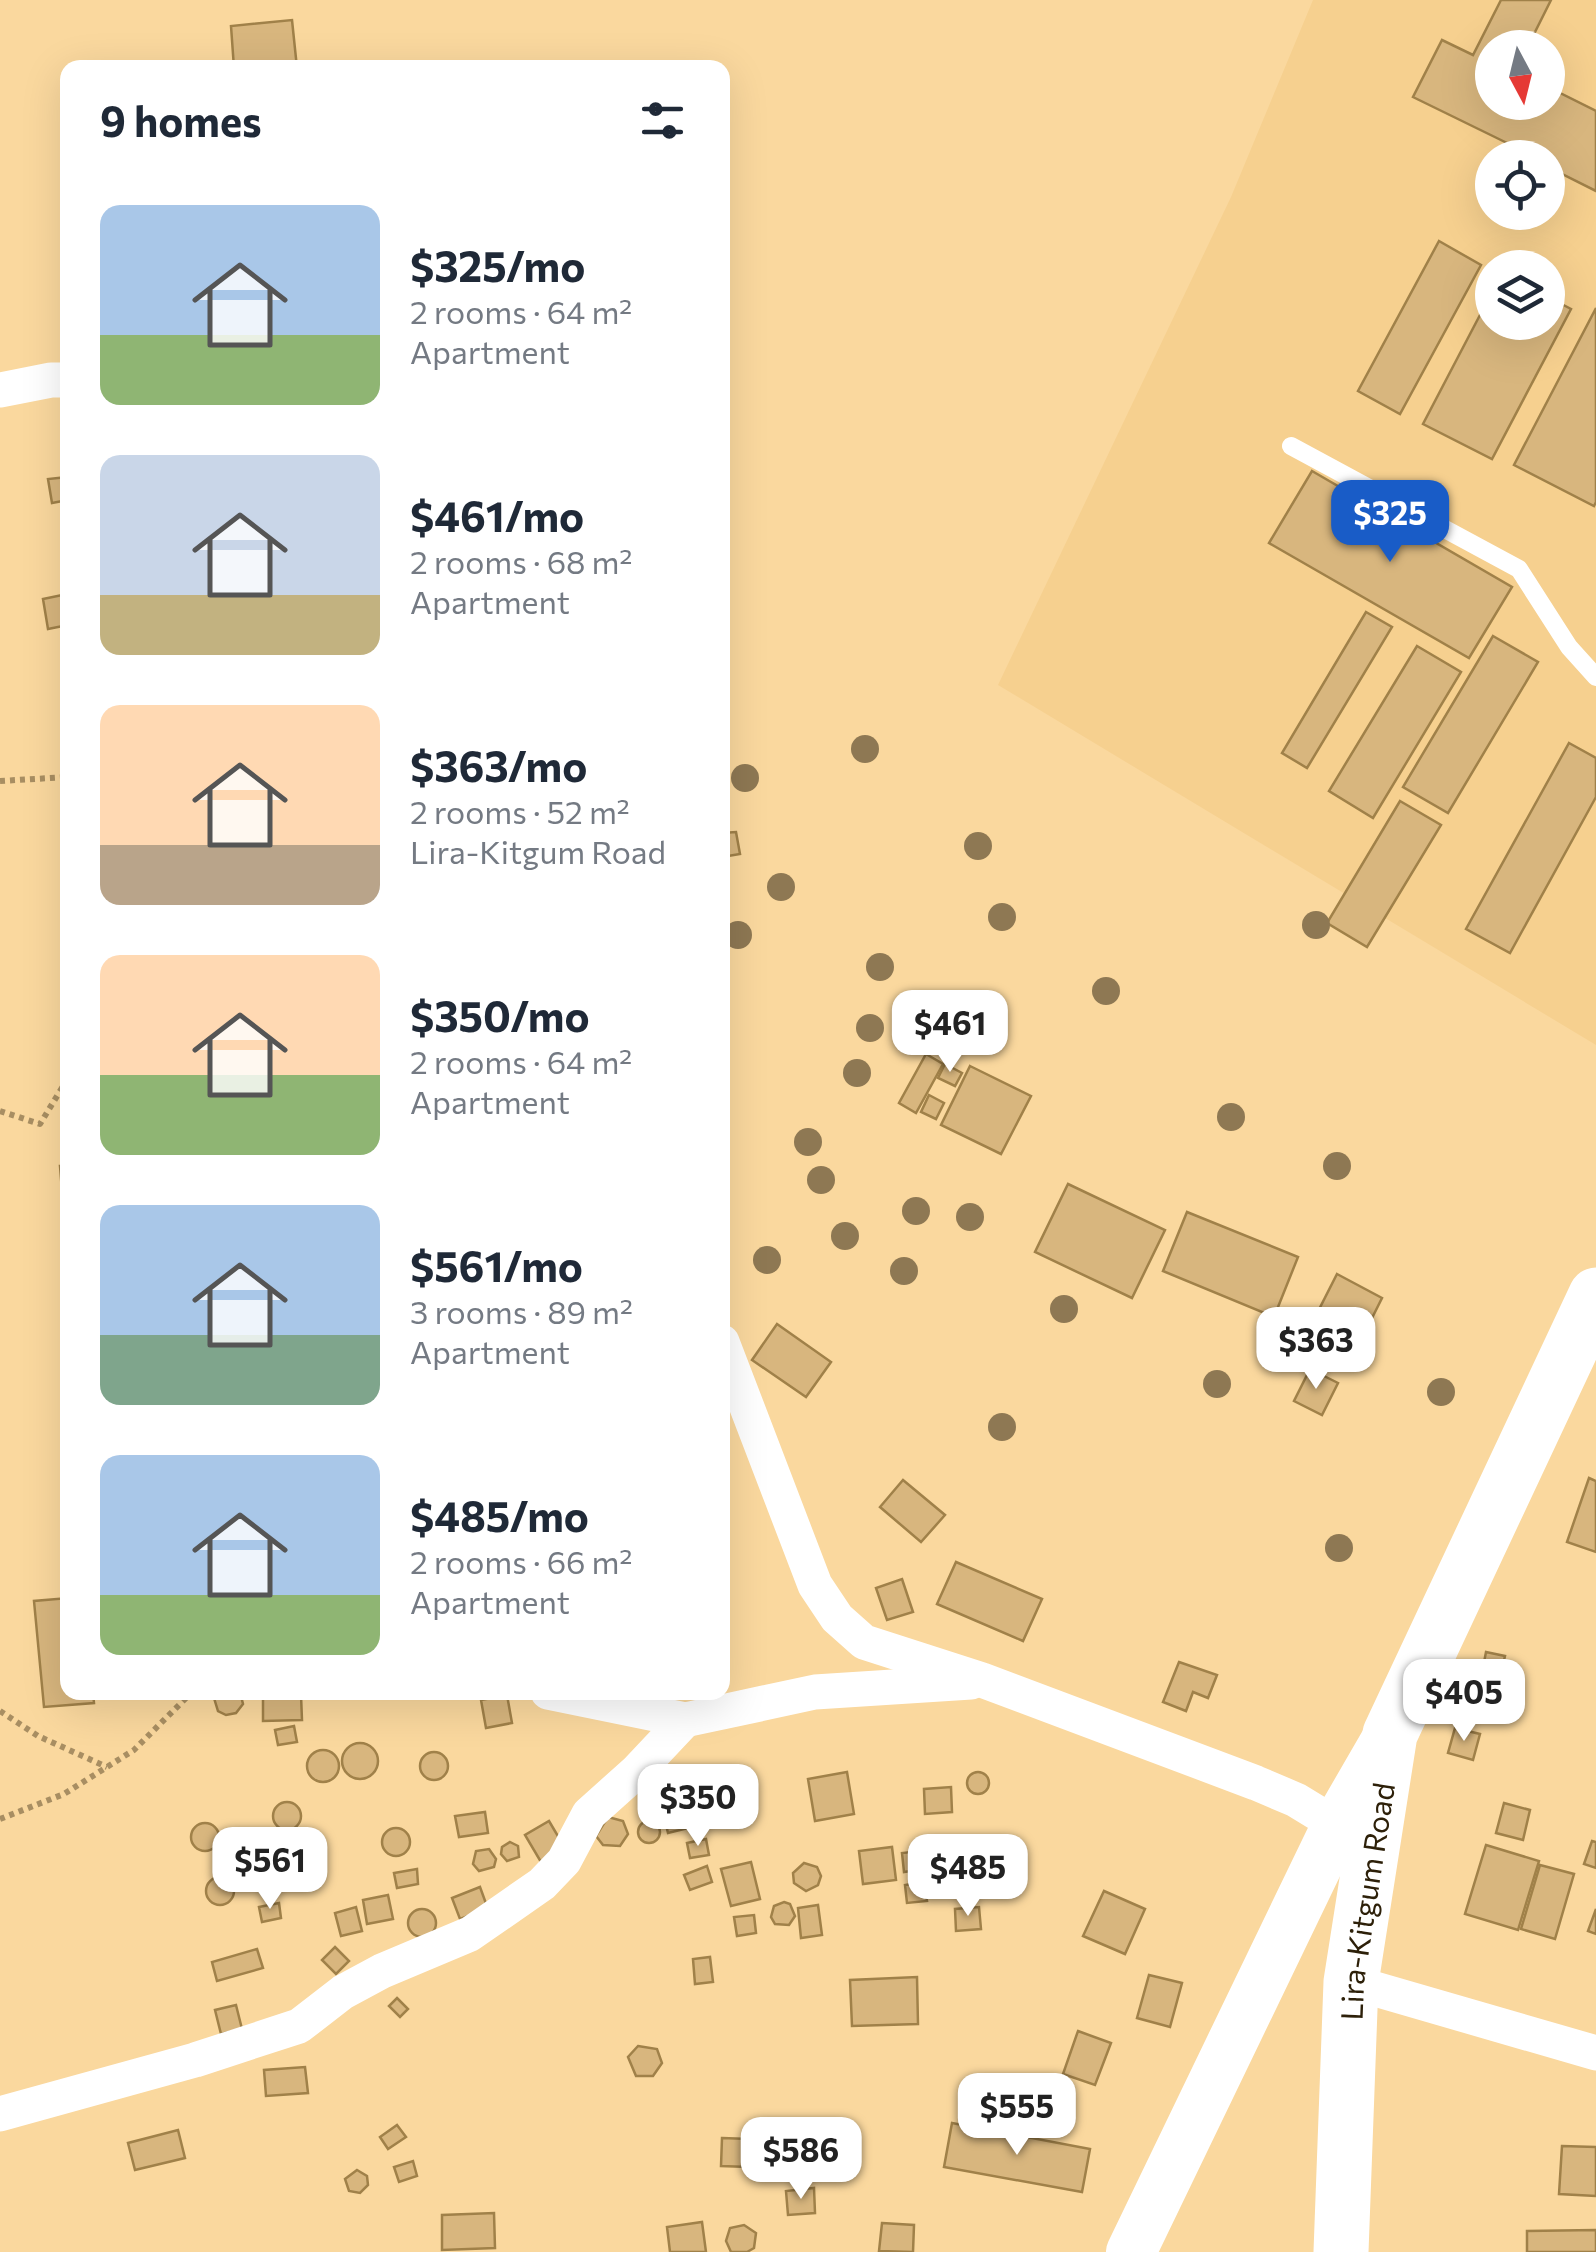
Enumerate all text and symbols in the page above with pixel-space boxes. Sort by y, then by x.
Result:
north arrow [1475,30,1565,120]
map controls [1475,30,1565,340]
icon: filters [635,93,690,148]
text: 9 homes [100,94,262,146]
button: locate [1475,140,1565,230]
text: $325/mo [410,239,585,291]
icon: home [180,245,300,365]
button: layers [1475,250,1565,340]
text: 2 rooms · 64 m² [410,291,632,331]
text: Apartment [410,331,570,371]
pin: $325 [1331,480,1449,565]
text: $461/mo [410,489,584,541]
text: $325 [1353,492,1427,532]
icon: home [180,495,300,615]
text: 2 rooms · 68 m² [410,541,632,581]
text: Apartment [410,581,570,621]
text: $363/mo [410,739,587,791]
icon: home [180,745,300,865]
text: 2 rooms · 52 m² [410,791,630,831]
text: Lira-Kitgum Road [410,831,666,871]
text: $350/mo [410,989,590,1041]
pin: $461 [891,990,1009,1075]
icon: home [180,995,300,1115]
text: $461 [914,1002,986,1042]
text: 2 rooms · 64 m² [410,1041,632,1081]
text: Apartment [410,1081,570,1121]
text: $561/mo [410,1239,583,1291]
icon: home [180,1245,300,1365]
text: 3 rooms · 89 m² [410,1291,633,1331]
pin: $363 [1257,1307,1375,1392]
text: $363 [1278,1319,1354,1359]
text: Apartment [410,1331,570,1371]
text: $485/mo [410,1489,589,1541]
icon: home [180,1495,300,1615]
text: 2 rooms · 66 m² [410,1541,632,1581]
text: Apartment [410,1581,570,1621]
pin: $405 [1405,1659,1523,1744]
text: $405 [1425,1671,1503,1711]
pin: $350 [639,1764,757,1849]
text: $350 [660,1776,736,1816]
street label: Lira-Kitgum Road [1331,1780,1401,2021]
pin: $561 [211,1827,329,1912]
pin: $485 [909,1834,1027,1919]
text: $561 [234,1839,306,1879]
text: $485 [930,1846,1006,1886]
pin: $555 [958,2073,1076,2158]
text: $555 [980,2085,1054,2125]
pin: $586 [742,2117,860,2202]
text: $586 [763,2129,839,2169]

